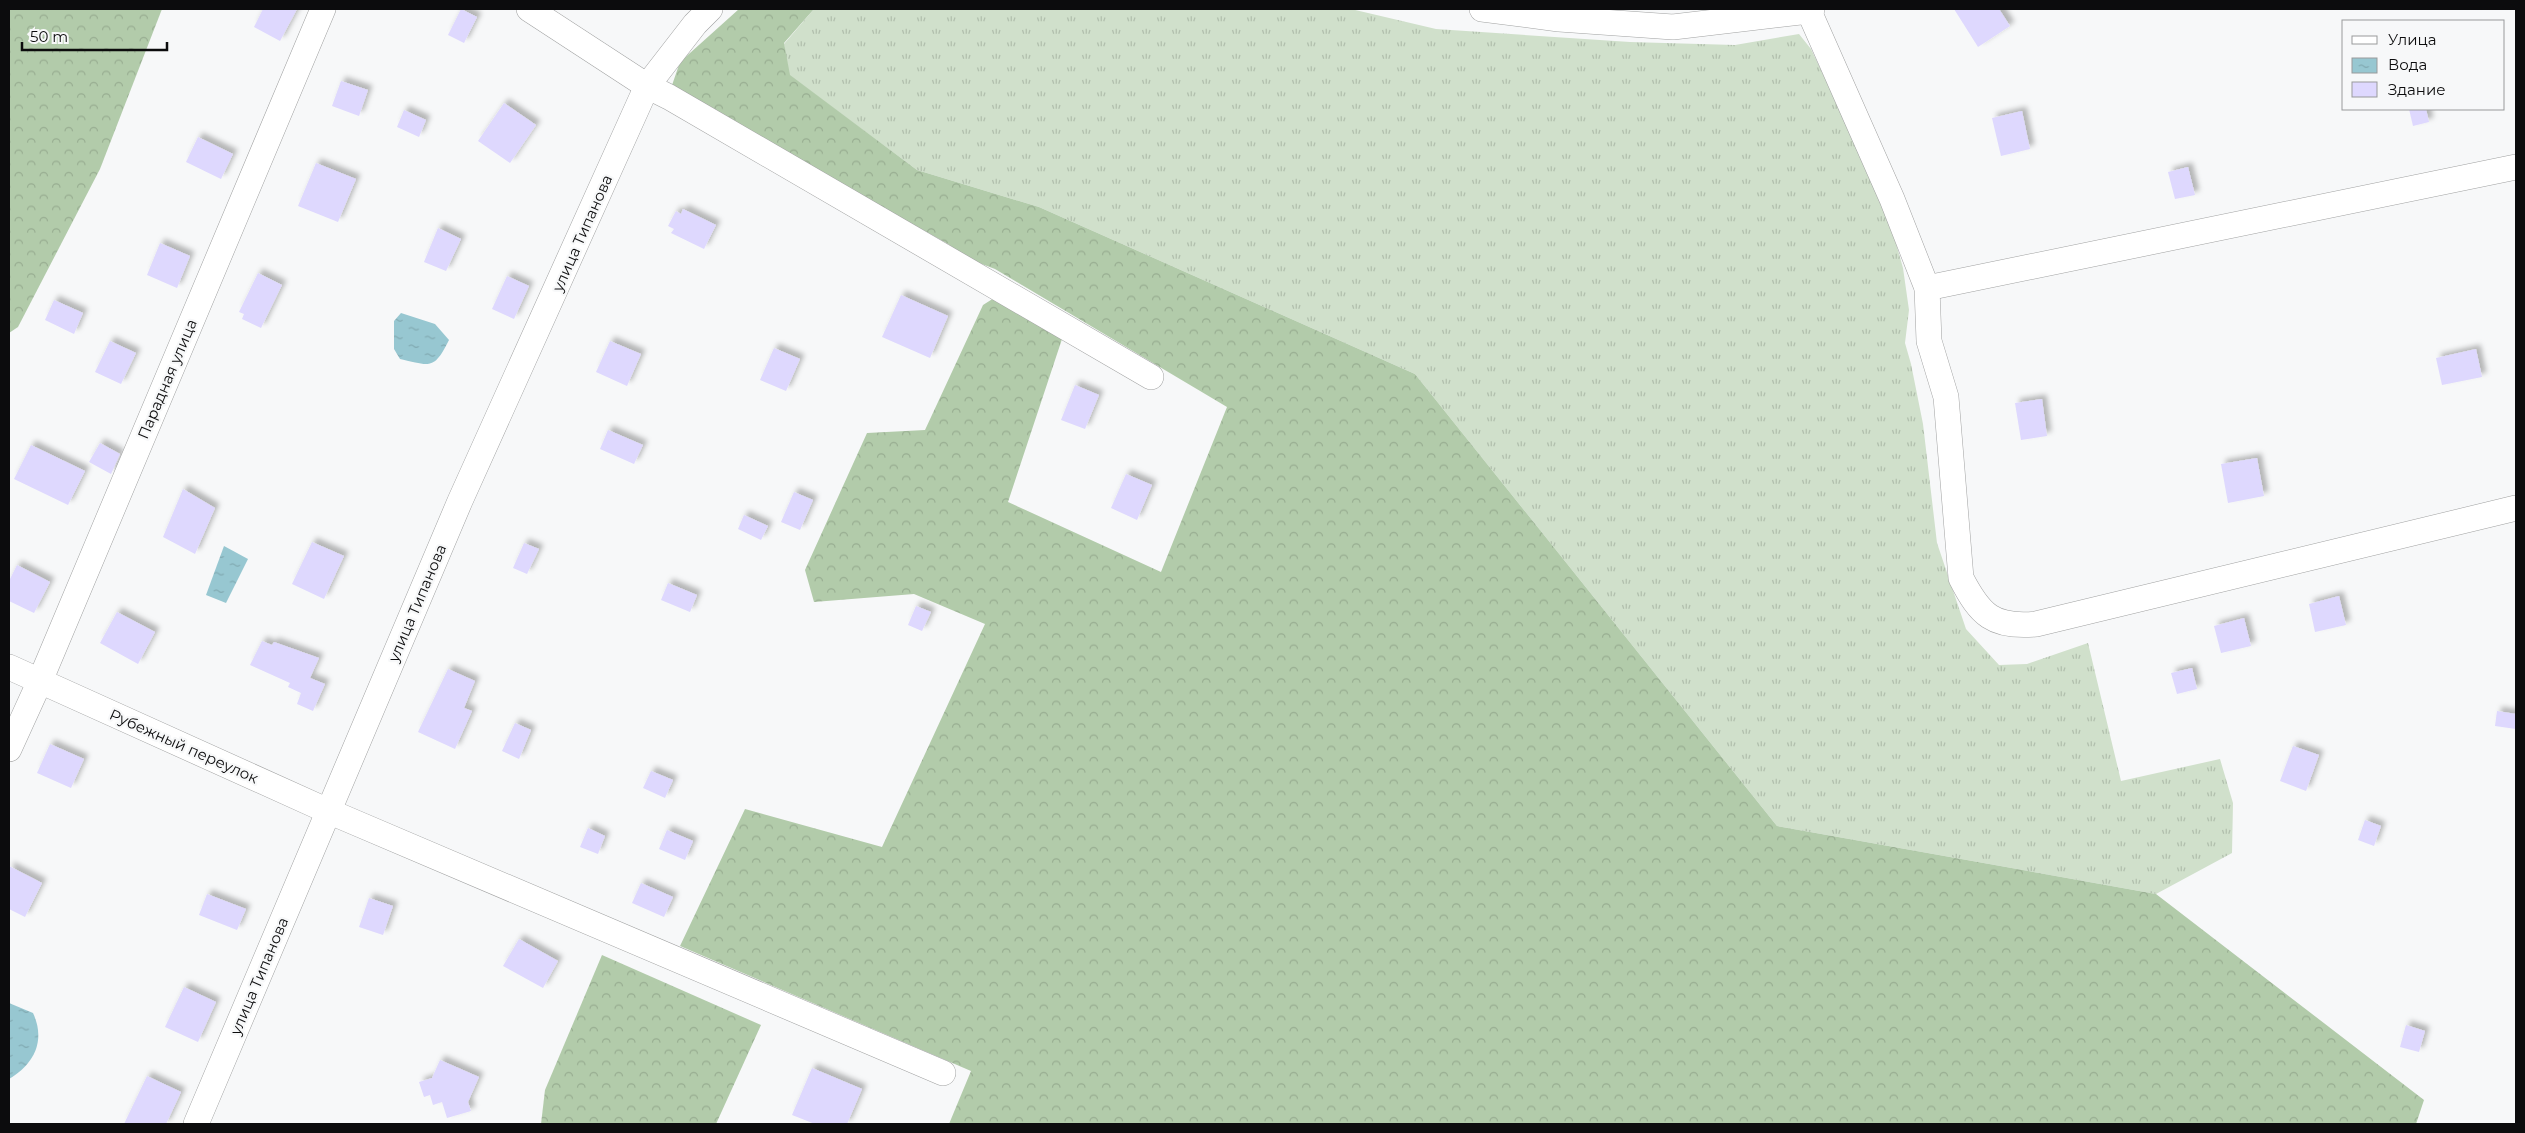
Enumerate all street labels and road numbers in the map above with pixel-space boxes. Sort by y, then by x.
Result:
street label: улица Типанова [547,172,616,295]
street label: Парадная улица [133,316,201,442]
street label: улица Типанова [383,541,450,666]
street label: Рубежный переулок [107,705,262,787]
street label: улица Типанова [225,914,292,1039]

